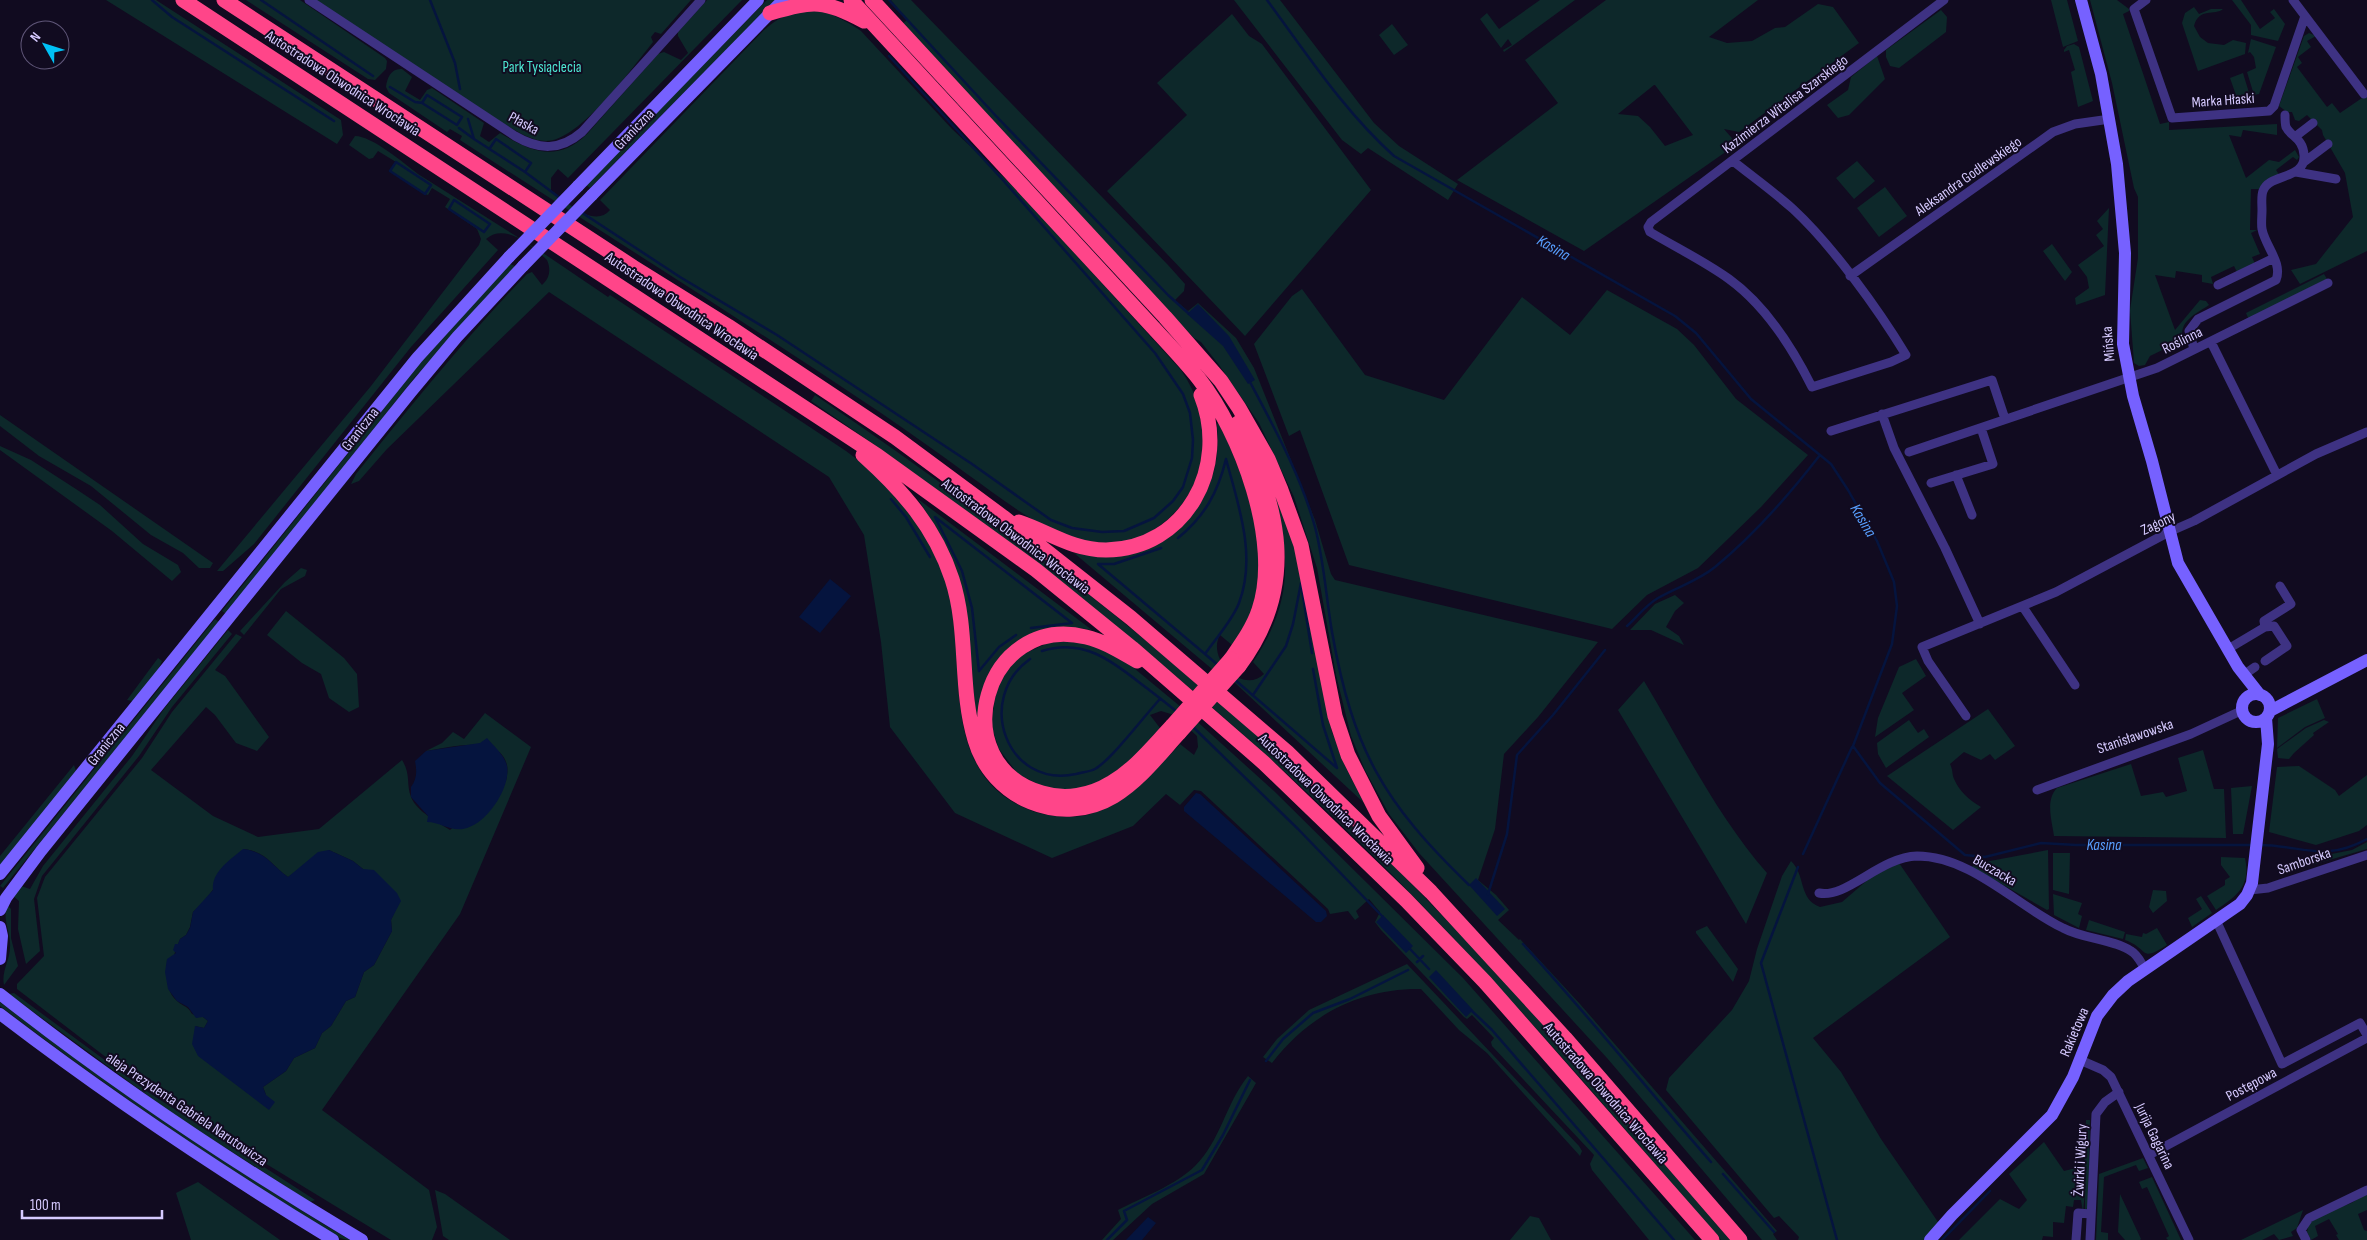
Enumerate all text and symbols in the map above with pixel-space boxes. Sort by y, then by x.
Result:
north arrow [20,20,70,70]
street label: Autostradowa Obwodnica Wrocławia [261,26,424,141]
text: N [26,29,44,45]
street label: Kazimierza Witalisa Szarskiego [1719,51,1852,158]
park label: Park Tysiąclecia [503,58,582,77]
street label: Marka Hłaski [2191,89,2255,112]
street label: Graniczna [610,105,659,154]
street label: Płaska [505,108,542,139]
street label: Aleksandra Godlewskiego [1910,132,2025,221]
water label: Kasina [1533,231,1574,266]
street label: Autostradowa Obwodnica Wrocławia [601,247,762,365]
street label: Roślinna [2159,322,2206,358]
street label: Mińska [2097,325,2119,362]
street label: Graniczna [338,404,383,455]
street label: Autostradowa Obwodnica Wrocławia [937,474,1094,599]
water label: Kasina [1846,501,1880,541]
street label: Zagony [2138,507,2179,540]
street label: Stanisławowska [2094,714,2176,758]
street label: Graniczna [83,719,130,770]
street label: Autostradowa Obwodnica Wrocławia [1253,729,1397,869]
water label: Kasina [2087,836,2122,855]
street label: Samborska [2275,843,2334,879]
street label: Buczacka [1969,850,2020,891]
street label: Rakietowa [2056,1005,2093,1060]
street label: Autostradowa Obwodnica Wrocławia [1538,1018,1672,1168]
street label: aleja Prezydenta Gabriela Narutowicza [102,1048,271,1171]
street label: Postępowa [2223,1063,2280,1106]
street label: Jurija Gagarina [2130,1099,2179,1173]
street label: Żwirki i Wigury [2069,1123,2092,1197]
scale bar [22,1188,162,1220]
text: 100 m [30,1196,61,1215]

